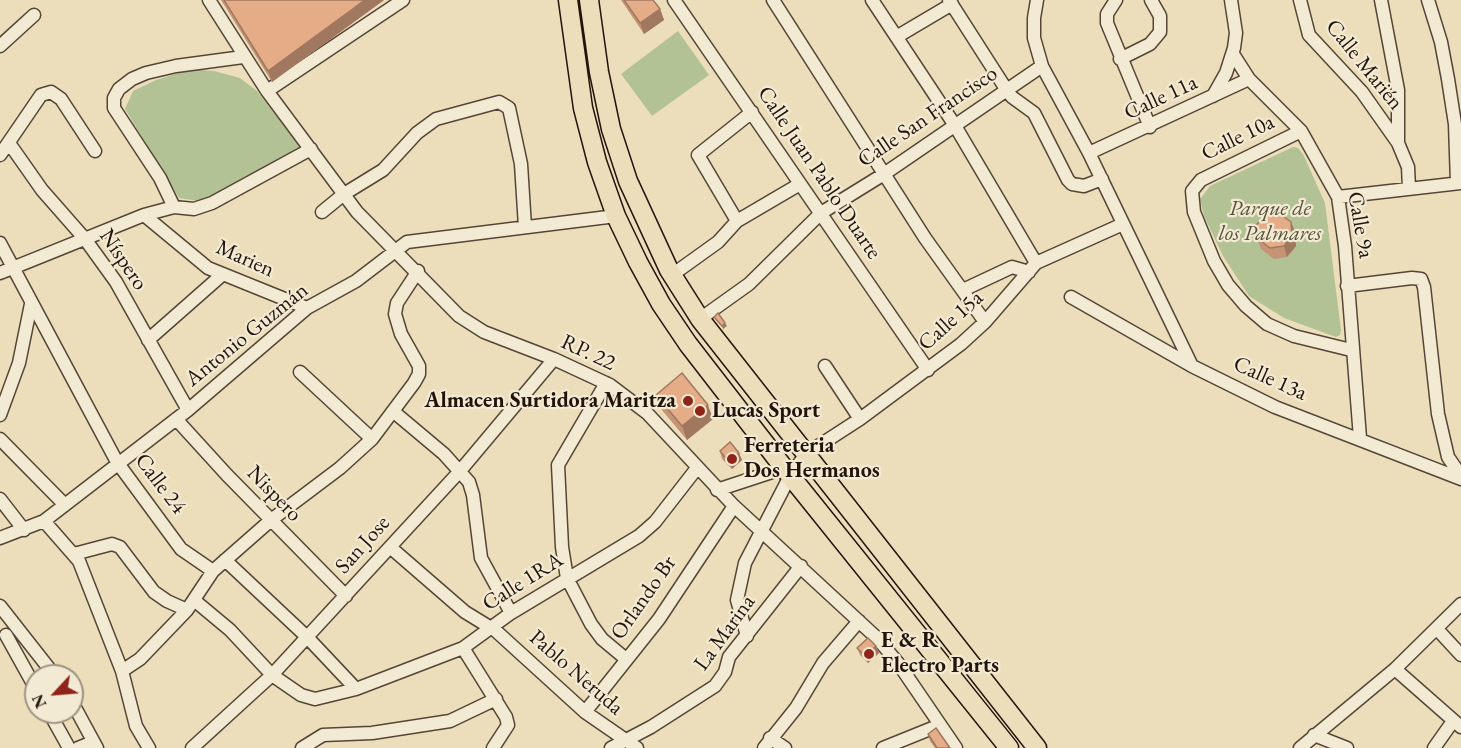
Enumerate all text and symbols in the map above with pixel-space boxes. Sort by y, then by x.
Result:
street label: Calle Marién [1319,14,1409,116]
street label: Calle San Francisco [853,61,1003,173]
street label: Calle 11a [1120,70,1202,126]
street label: Calle Juan Pablo Duarte [751,81,887,265]
street label: Calle 10a [1197,109,1279,167]
street label: Calle 9a [1341,190,1379,260]
park label: Parque de los Palmares [1219,196,1321,248]
street label: Níspero [93,224,153,296]
street label: Marien [212,235,278,283]
street label: Antonio Guzmán [180,277,314,393]
street label: Calle 15a [913,285,989,357]
street label: RP. 22 [557,329,619,377]
street label: Calle 13a [1229,351,1311,407]
place label: Almacen Surtidora Maritza [425,388,676,414]
marker: Almacen Surtidora Maritza [681,394,695,408]
place label: Lucas Sport [712,398,820,424]
marker: Lucas Sport [693,404,707,418]
place label: Ferreteria Dos Hermanos [744,433,880,484]
street label: Calle 24 [129,448,191,520]
marker: Ferreteria Dos Hermanos [725,452,739,466]
street label: Nispero [241,460,307,528]
street label: San Jose [330,510,396,580]
street label: Calle 1RA [478,547,568,617]
street label: Orlando Br [606,551,682,645]
street label: La Marina [689,590,761,676]
street label: Pablo Neruda [523,625,629,721]
place label: E & R Electro Parts [881,628,999,680]
marker: E & R Electro Parts [862,647,876,661]
north arrow [24,664,84,724]
text: N [27,691,51,712]

